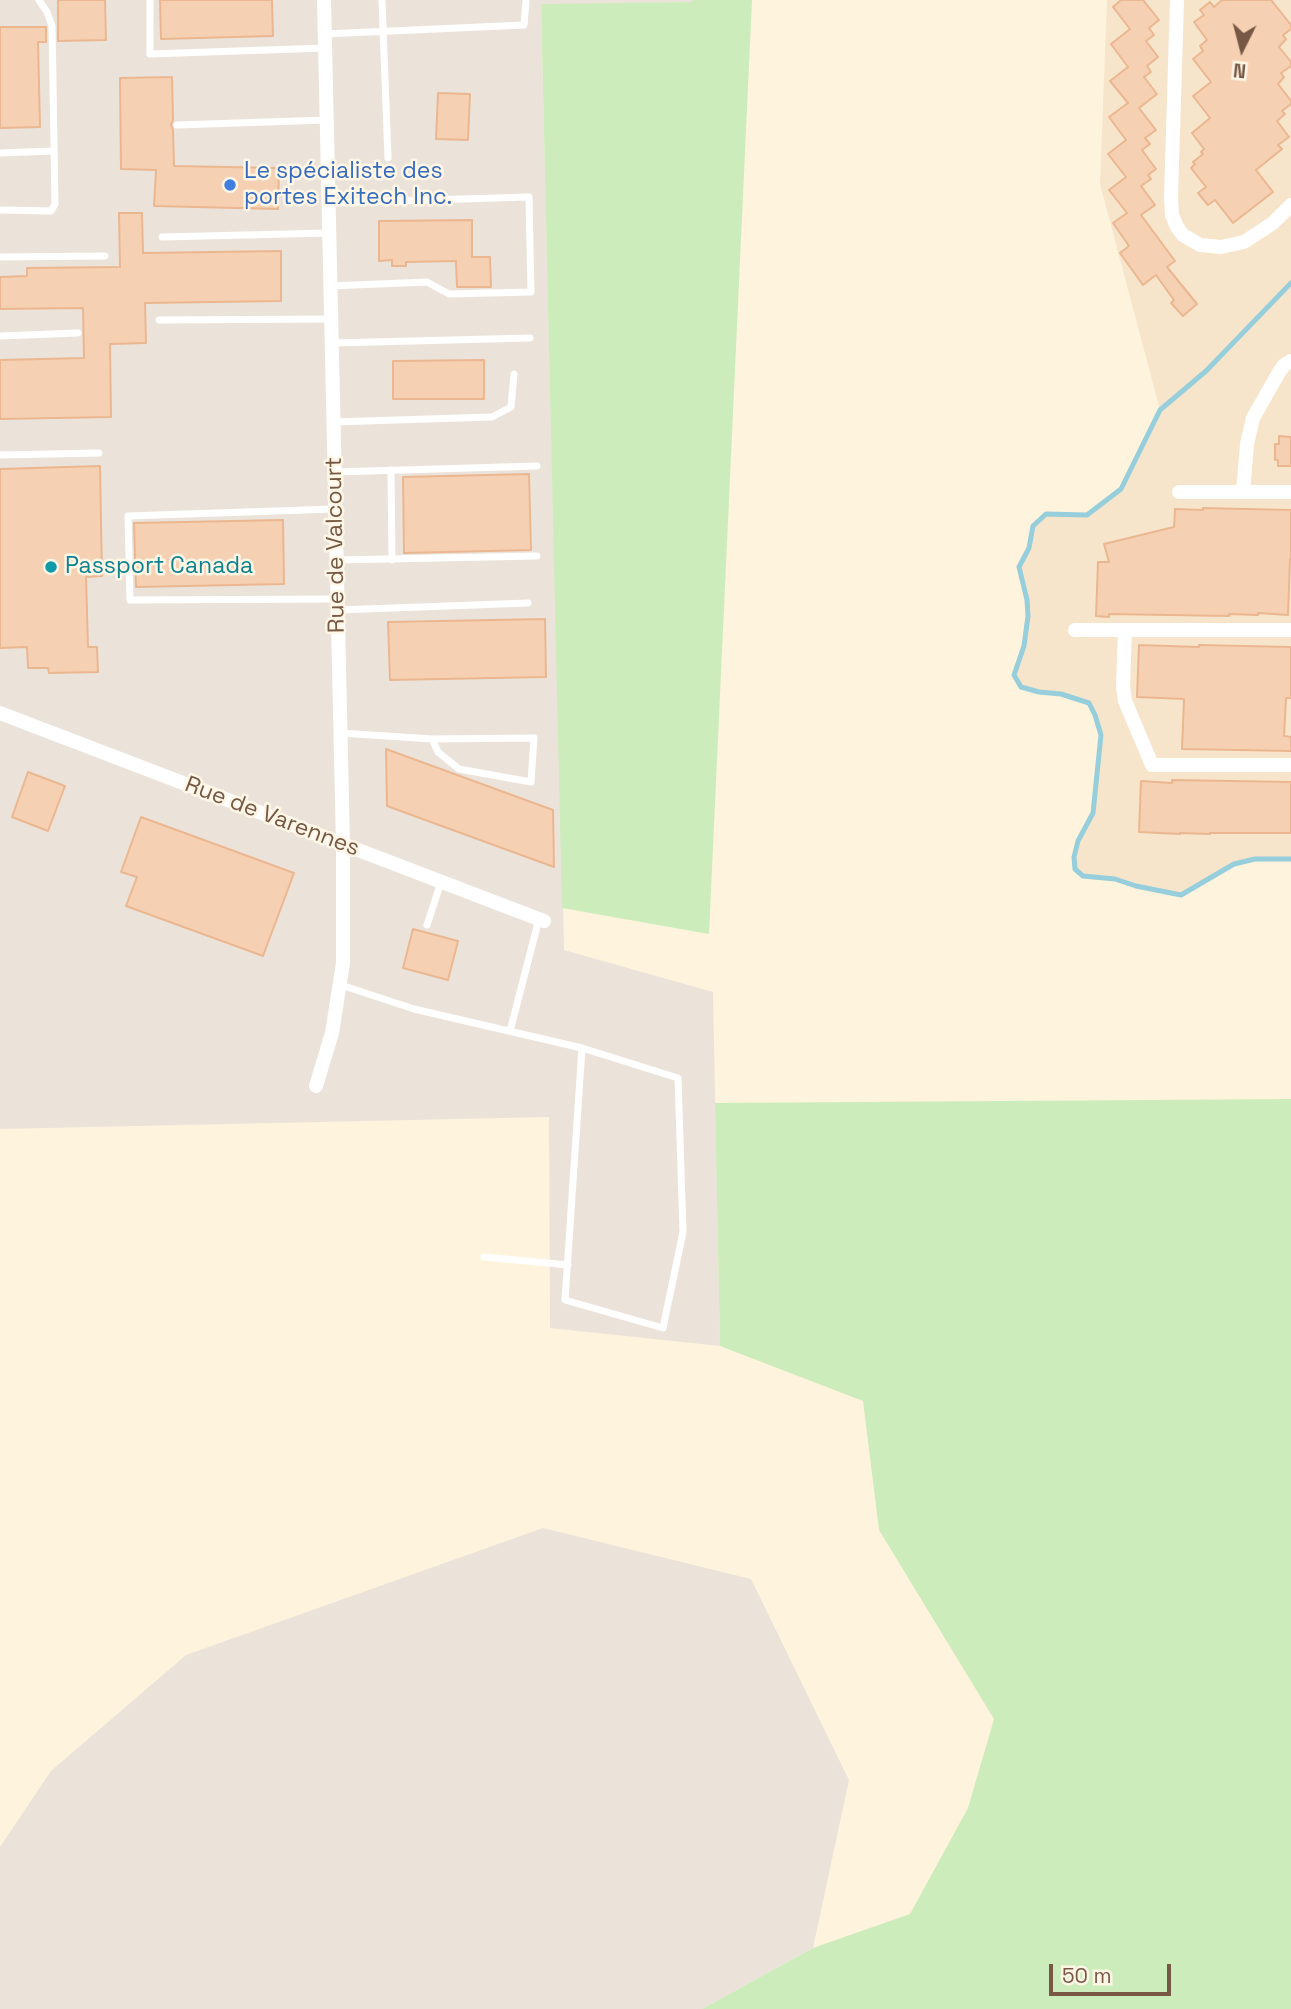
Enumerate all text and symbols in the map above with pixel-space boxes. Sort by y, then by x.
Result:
north arrow [1207,14,1277,84]
text: N [1232,57,1247,83]
place label: Le spécialiste des portes Exitech Inc. [244,158,452,212]
marker: Le spécialiste des portes Exitech Inc. [222,177,238,193]
street label: Rue de Valcourt [321,457,351,633]
place label: Passport Canada [65,553,253,581]
marker: Passport Canada [43,559,59,575]
street label: Rue de Varennes [181,771,363,863]
scale bar [1053,1950,1176,1994]
text: 50 m [1062,1962,1112,1989]

